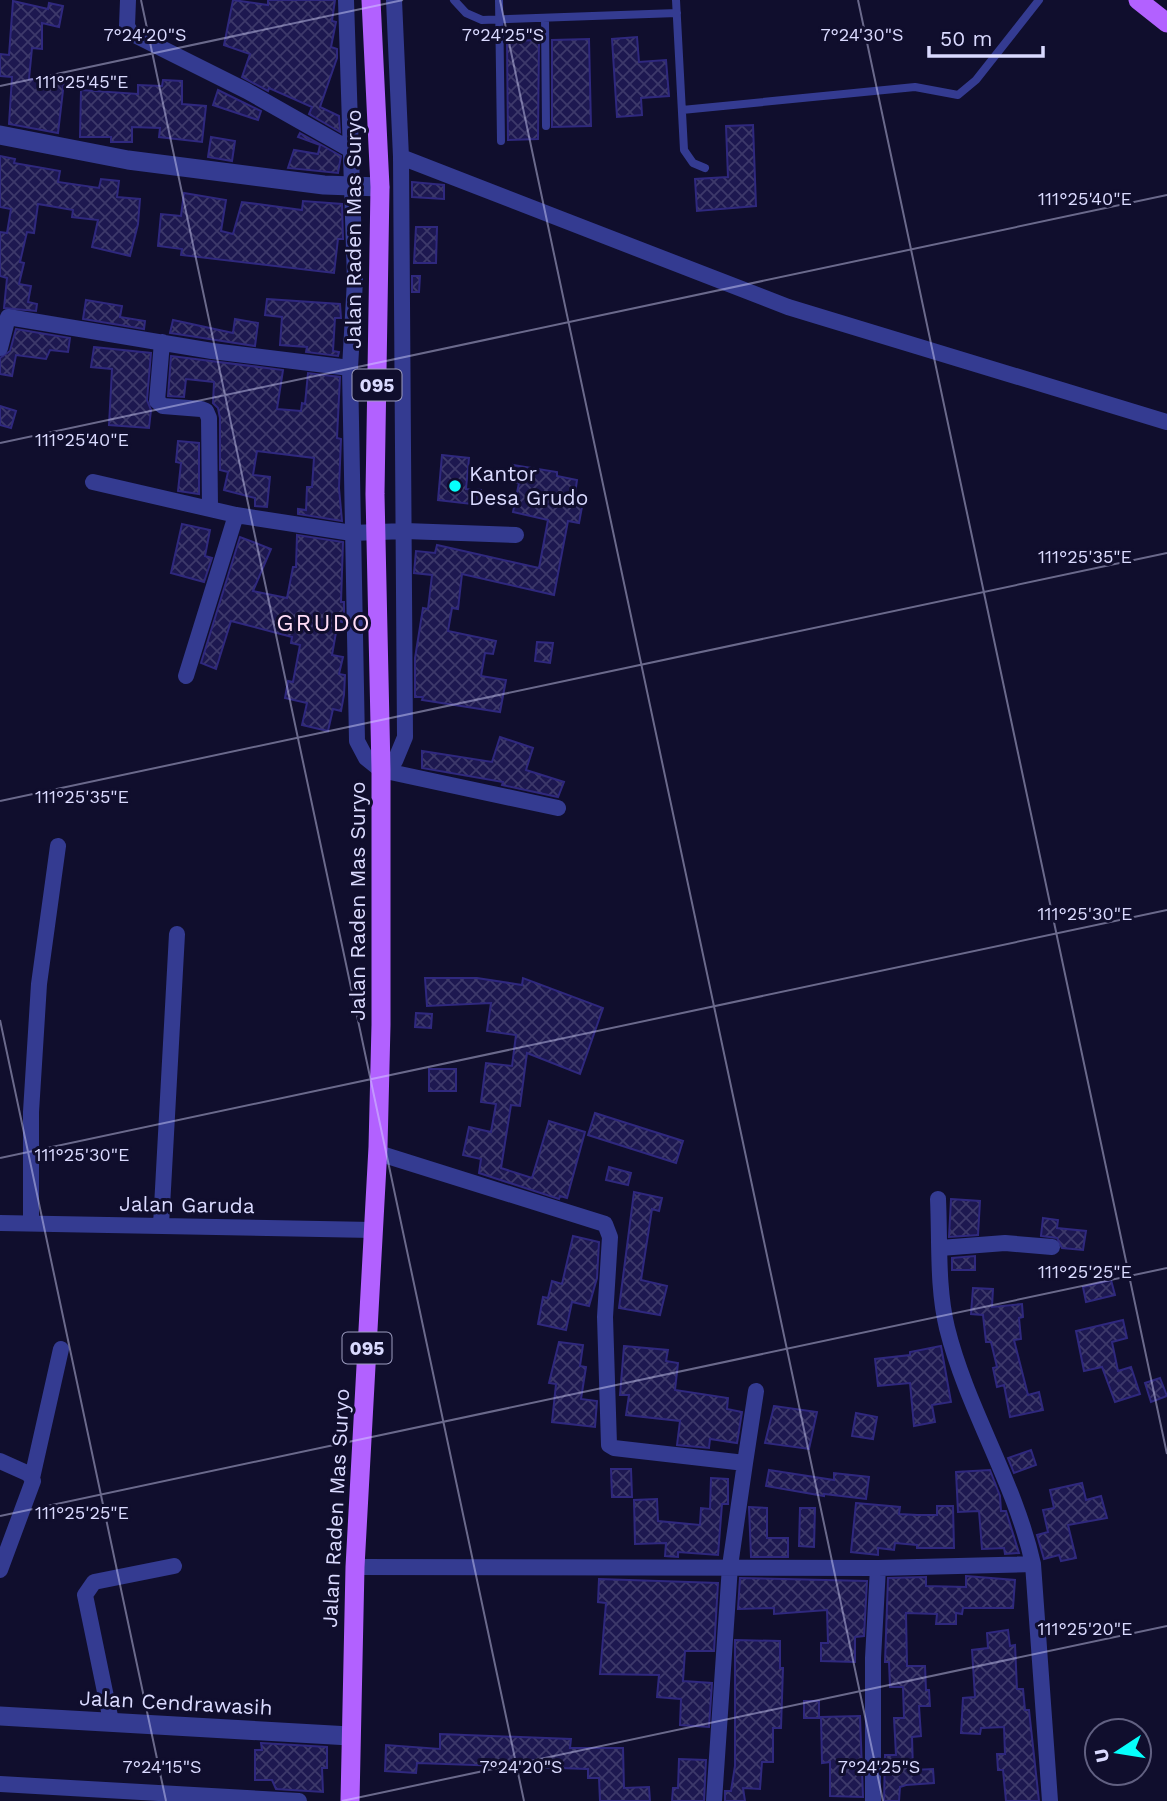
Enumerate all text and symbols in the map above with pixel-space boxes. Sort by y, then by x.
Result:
scale bar [929,14,1043,58]
text: 7°24'20"S [103,24,187,45]
text: 7°24'25"S [462,24,544,45]
text: 7°24'30"S [820,24,904,45]
text: 50 m [940,26,992,51]
text: 111°25'45"E [35,71,129,92]
street label: Jalan Raden Mas Suryo [341,109,366,349]
text: 111°25'40"E [1038,188,1132,209]
road number: 095 [352,370,402,400]
text: 111°25'40"E [35,429,129,450]
place label: Kantor Desa Grudo [469,461,588,510]
marker: Kantor Desa Grudo [447,478,463,494]
text: 111°25'35"E [1038,546,1132,567]
district label: GRUDO [276,609,372,637]
street label: Jalan Raden Mas Suryo [345,781,370,1021]
text: 111°25'35"E [35,786,129,807]
text: 111°25'30"E [1038,903,1132,924]
text: 111°25'30"E [35,1144,129,1165]
street label: Jalan Garuda [119,1191,255,1218]
text: 111°25'25"E [1038,1261,1132,1282]
road number: 095 [342,1332,392,1364]
street label: Jalan Raden Mas Suryo [317,1388,354,1628]
text: 111°25'25"E [35,1502,129,1523]
text: 111°25'20"E [1038,1618,1132,1639]
street label: Jalan Cendrawasih [79,1685,273,1720]
north arrow [1083,1717,1153,1787]
text: U [1089,1746,1115,1764]
text: 7°24'15"S [123,1756,201,1777]
text: 7°24'20"S [479,1756,563,1777]
text: 7°24'25"S [838,1756,920,1777]

